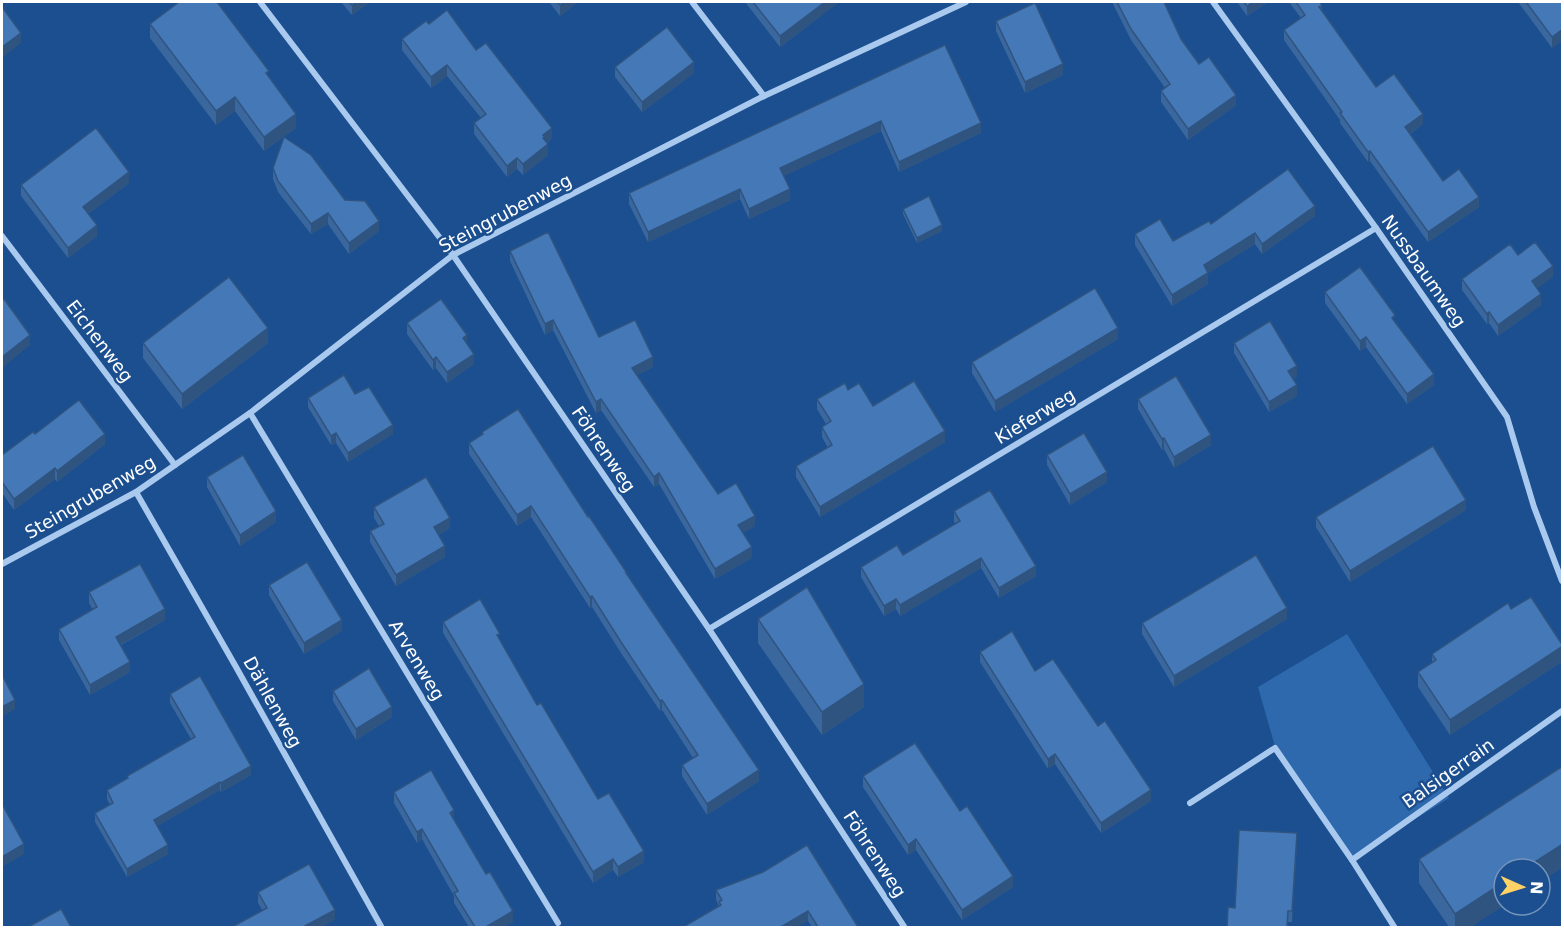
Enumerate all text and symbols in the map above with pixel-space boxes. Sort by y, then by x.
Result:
street label: Steingrubenweg [435,169,575,257]
street label: Nussbaumweg [1377,211,1471,331]
street label: Eichenweg [62,296,138,386]
street label: Kieferweg [991,384,1079,448]
street label: Föhrenweg [568,402,640,496]
street label: Steingrubenweg [21,451,159,543]
street label: Arvenweg [385,616,449,704]
street label: Dählenweg [239,653,307,751]
street label: Balsigerrain [1398,734,1498,812]
street label: Föhrenweg [839,807,911,901]
north arrow [1492,857,1552,917]
text: N [1527,881,1546,895]

